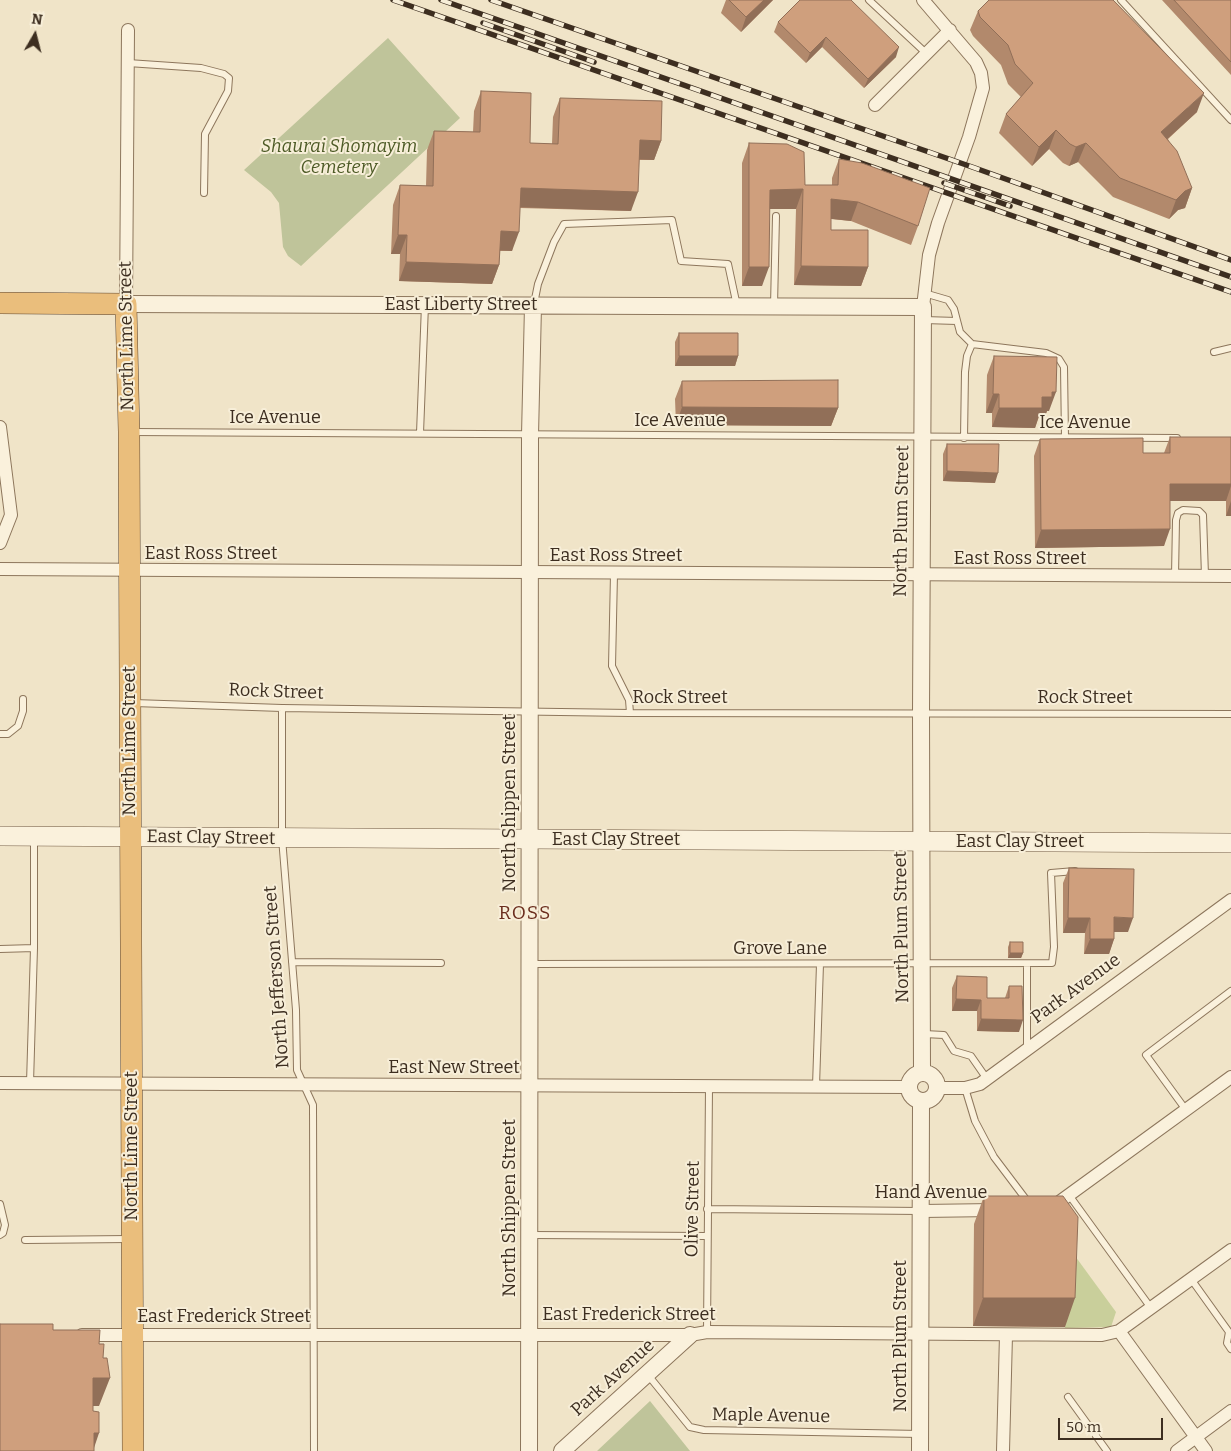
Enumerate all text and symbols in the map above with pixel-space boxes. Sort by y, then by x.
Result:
north arrow [10,10,60,60]
text: N [31,10,44,29]
park label: Shaurai Shomayim Cemetery [261,136,417,178]
street label: North Lime Street [115,261,139,411]
street label: East Liberty Street [385,294,537,316]
street label: Ice Avenue [229,407,321,429]
street label: Ice Avenue [634,410,726,432]
street label: Ice Avenue [1039,412,1131,434]
street label: North Plum Street [890,445,914,597]
street label: East Ross Street [145,543,277,565]
street label: East Ross Street [550,545,682,567]
street label: East Ross Street [954,548,1086,570]
street label: North Lime Street [119,666,141,816]
street label: Rock Street [228,680,324,704]
street label: Rock Street [632,687,728,709]
street label: Rock Street [1037,687,1133,709]
street label: North Shippen Street [499,714,521,892]
street label: East Clay Street [146,826,276,850]
street label: East Clay Street [552,829,680,851]
street label: East Clay Street [956,831,1084,853]
street label: North Plum Street [890,851,914,1003]
street label: North Jefferson Street [260,885,294,1069]
district label: ROSS [498,903,552,925]
street label: Grove Lane [733,938,827,960]
street label: Park Avenue [1027,949,1125,1029]
street label: East New Street [388,1057,520,1079]
street label: North Lime Street [121,1071,143,1221]
street label: North Shippen Street [499,1119,521,1297]
street label: Olive Street [681,1160,705,1258]
street label: Hand Avenue [875,1182,987,1204]
street label: North Plum Street [890,1260,912,1412]
street label: East Frederick Street [542,1304,716,1326]
street label: East Frederick Street [137,1306,311,1328]
street label: Park Avenue [567,1335,659,1421]
street label: Maple Avenue [712,1404,830,1428]
scale bar [1061,1408,1166,1440]
text: 50 m [1066,1418,1101,1436]

